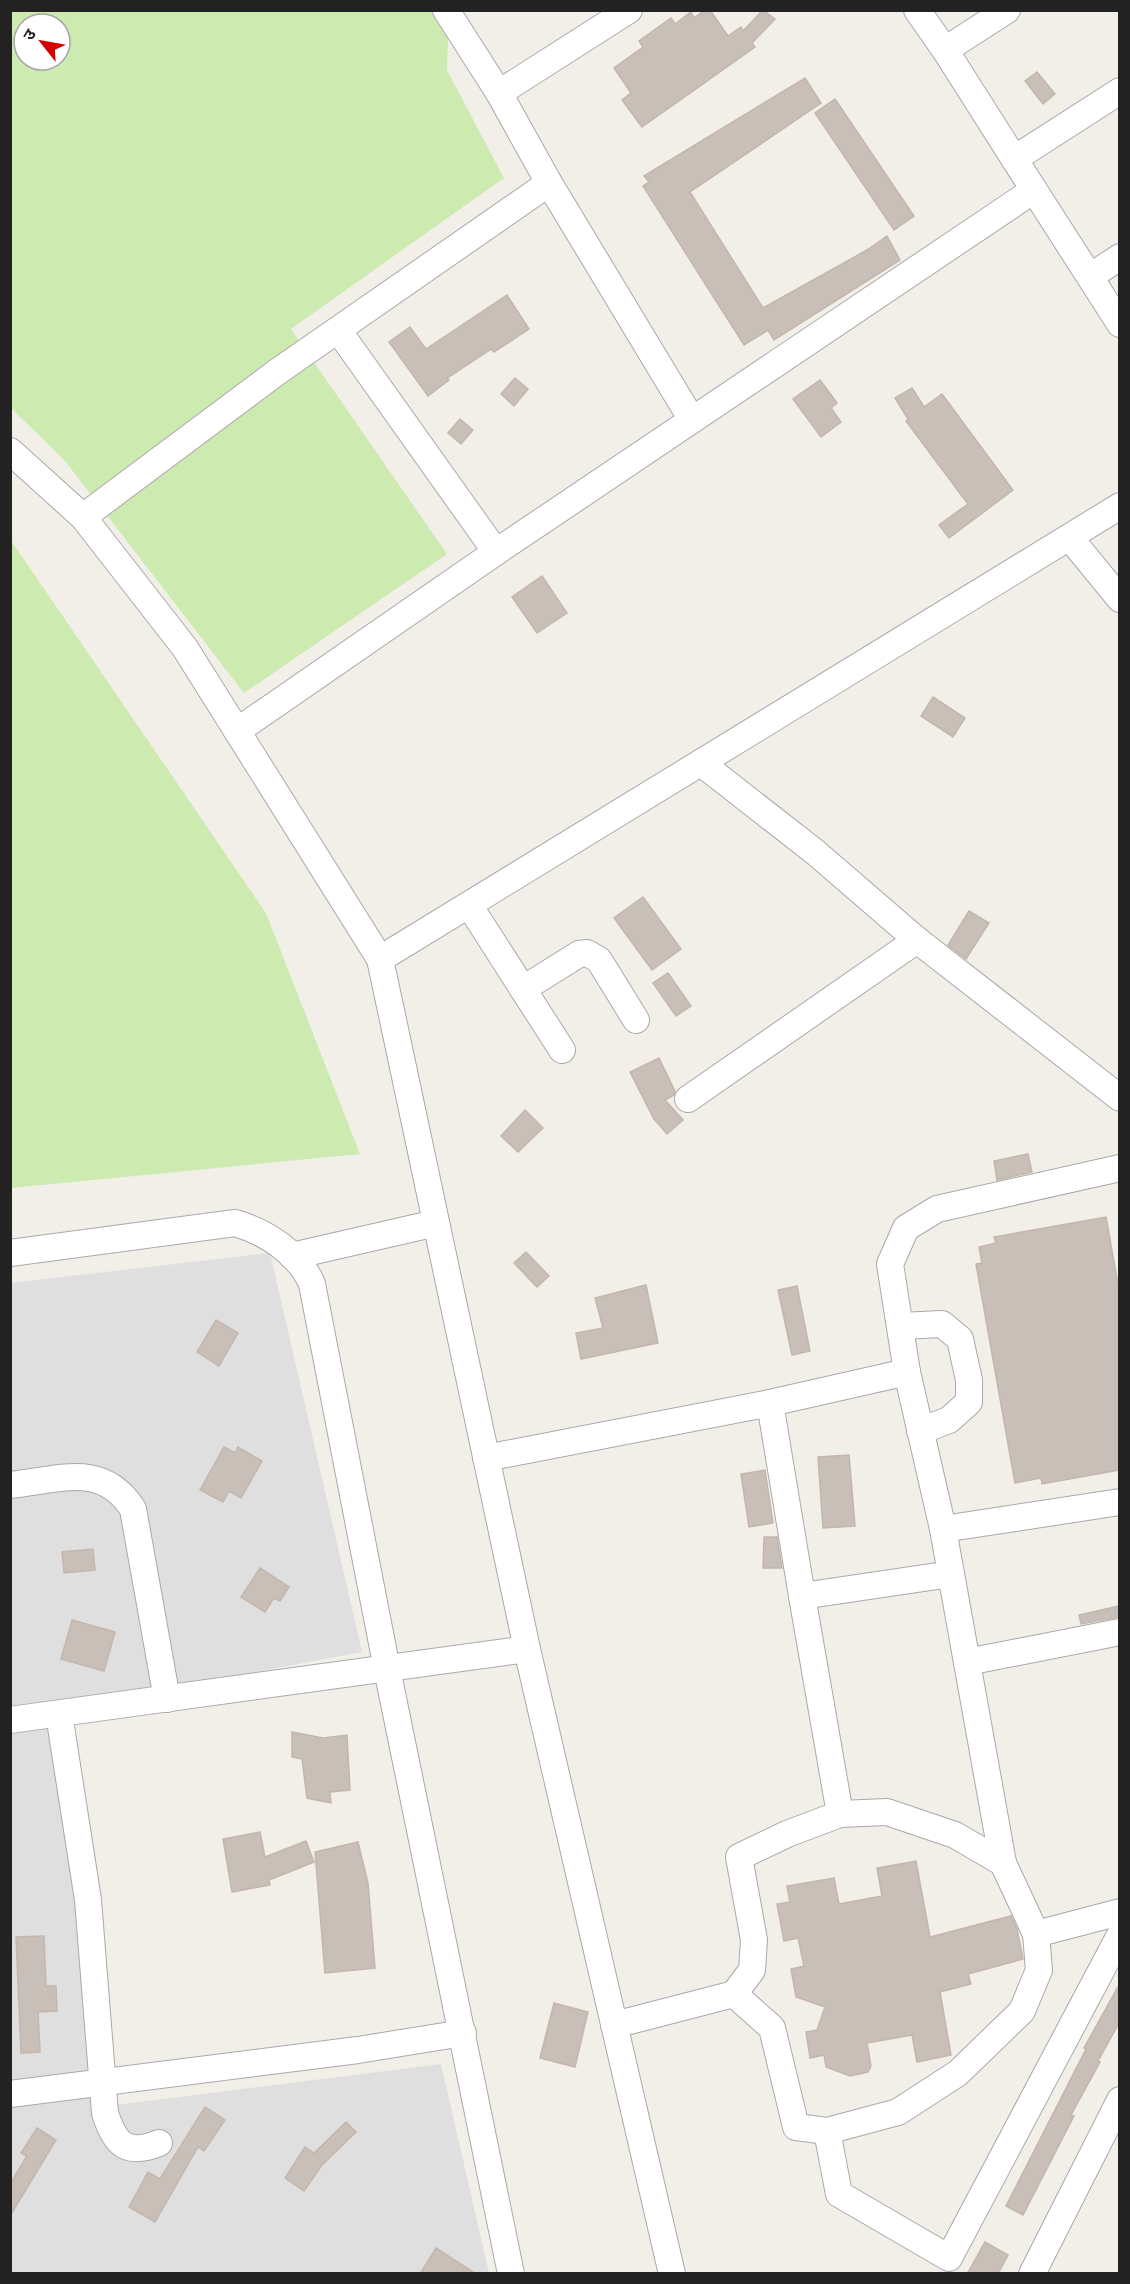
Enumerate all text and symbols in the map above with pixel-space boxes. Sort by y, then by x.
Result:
north arrow [12,12,72,72]
text: उ [19,25,40,43]

